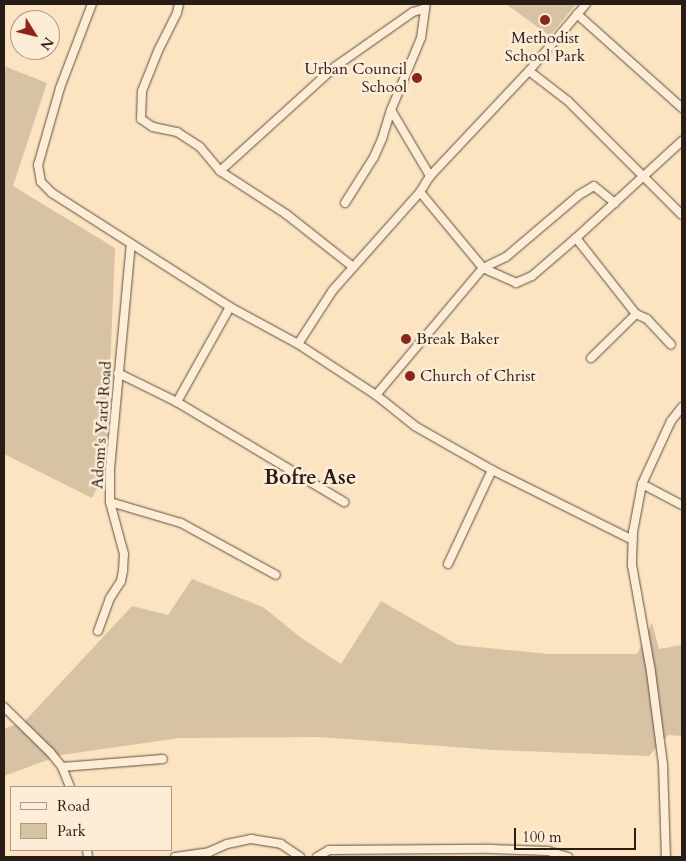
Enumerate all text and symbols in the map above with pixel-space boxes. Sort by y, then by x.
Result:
north arrow [10,10,60,60]
marker: Methodist School Park [539,14,551,26]
place label: Methodist School Park [505,28,585,66]
text: N [35,33,58,54]
place label: Urban Council School [305,59,407,97]
marker: Urban Council School [411,72,423,84]
place label: Break Baker [416,329,499,349]
marker: Break Baker [400,333,412,345]
street label: Adom's Yard Road [88,360,116,490]
place label: Church of Christ [420,366,536,386]
marker: Church of Christ [404,370,416,382]
district label: Bofre Ase [264,465,356,491]
legend [10,786,172,851]
text: Road [57,796,90,816]
scale bar [516,818,638,850]
text: Park [57,821,86,841]
text: 100 m [522,827,562,847]

